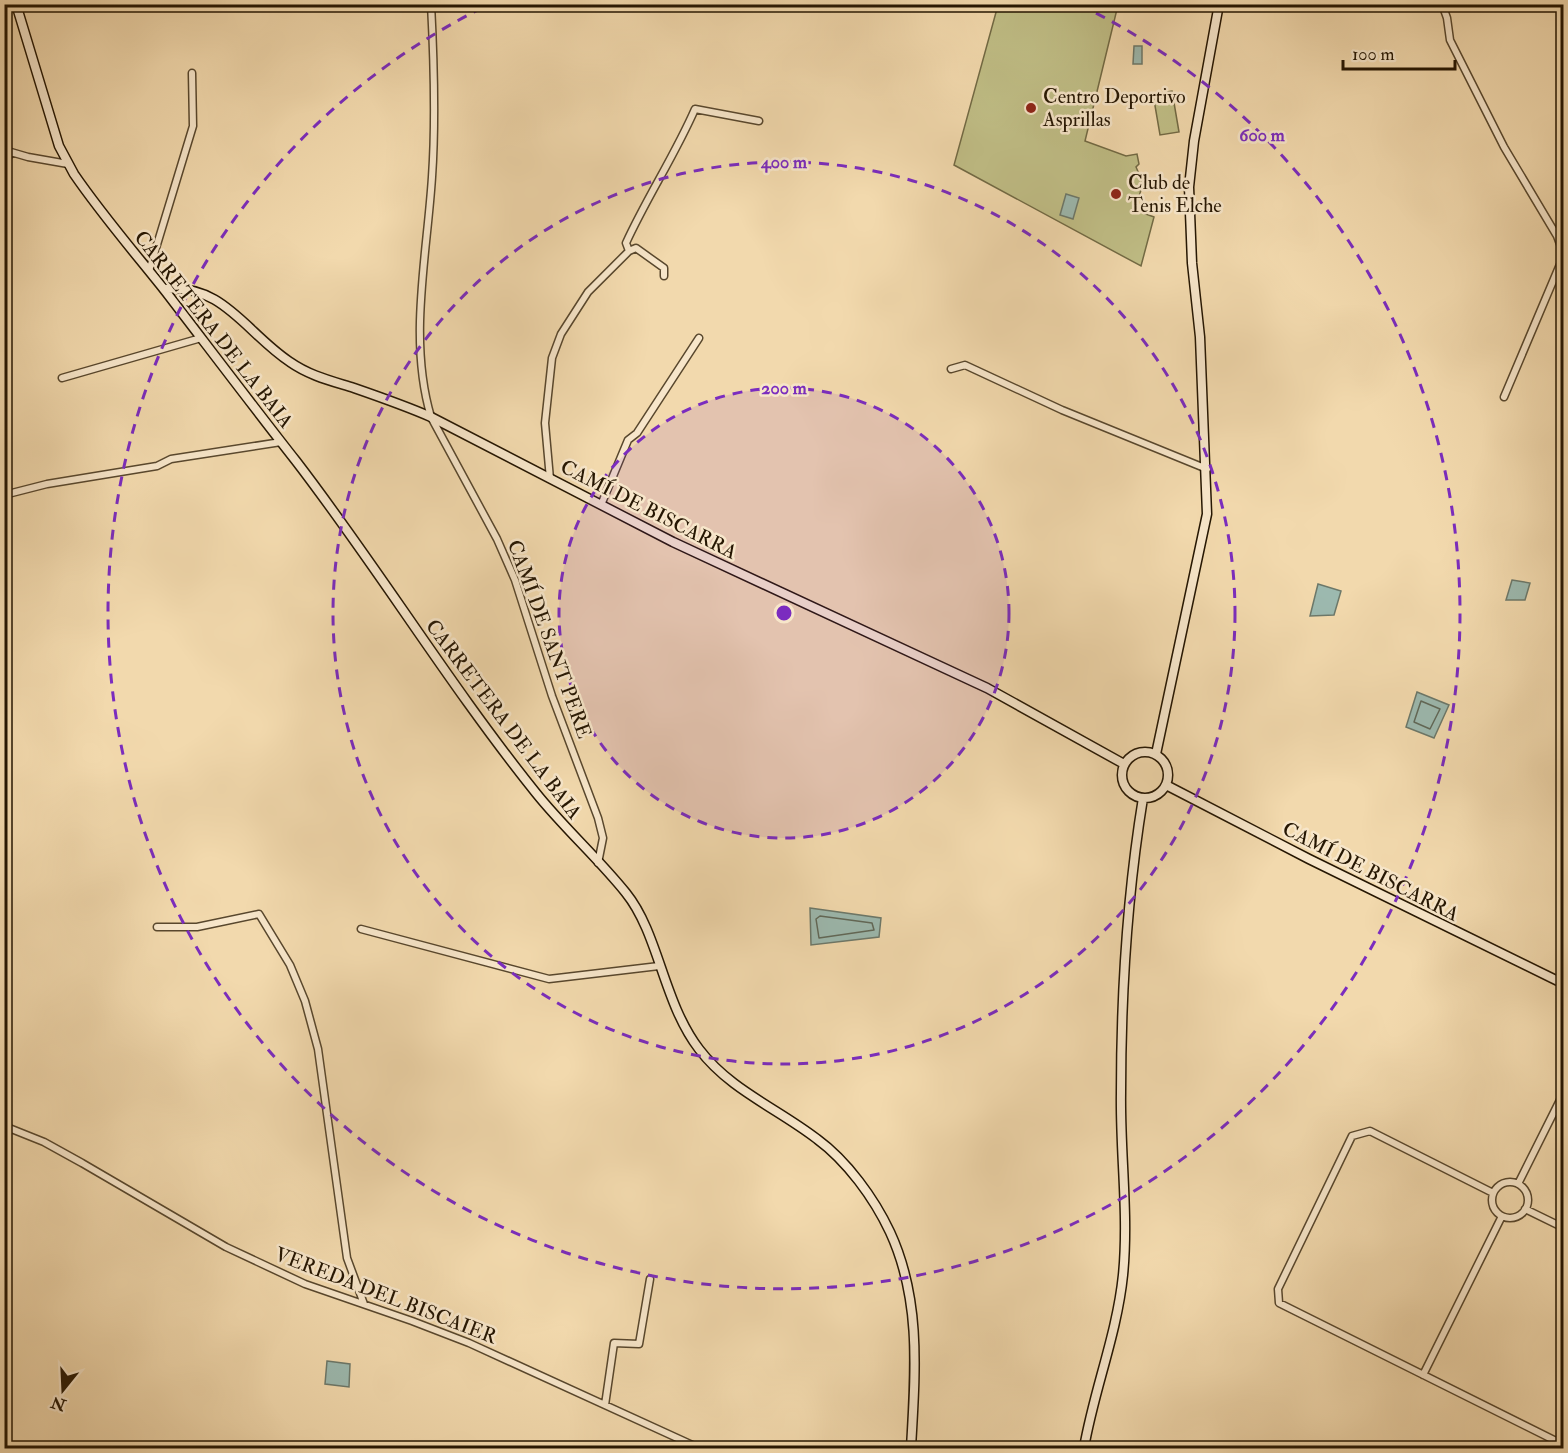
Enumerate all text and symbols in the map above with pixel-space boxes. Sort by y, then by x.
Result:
scale bar [1343,33,1456,71]
text: 100 m [1352,43,1395,66]
place label: Centro Deportivo Asprillas [1042,84,1186,133]
marker: Centro Deportivo Asprillas [1024,101,1038,115]
text: 600 m [1239,124,1286,147]
text: 400 m [760,151,808,174]
place label: Club de Tenis Elche [1128,170,1222,218]
marker: Club de Tenis Elche [1109,187,1123,201]
street label: CARRETERA DE LA BAIA [129,225,299,433]
text: 200 m [761,377,808,400]
street label: CAMÍ DE BISCARRA [556,453,742,565]
street label: CAMÍ DE SANT PERE [502,536,598,742]
centre of rings [774,603,794,623]
street label: CARRETERA DE LA BAIA [420,614,587,824]
street label: CAMÍ DE BISCARRA [1278,815,1464,927]
street label: VEREDA DEL BISCAIER [271,1242,501,1350]
north arrow [33,1360,93,1420]
text: N [48,1391,70,1415]

